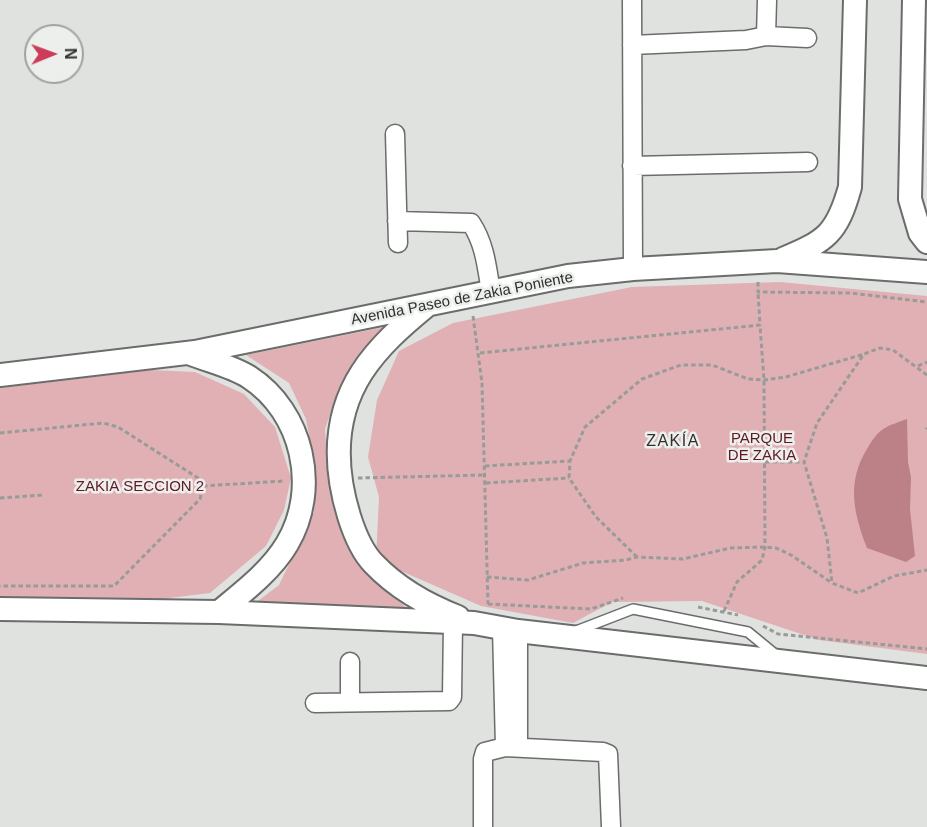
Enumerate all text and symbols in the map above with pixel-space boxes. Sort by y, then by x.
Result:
north arrow [24,24,84,84]
text: N [62,48,79,60]
street label: Avenida Paseo de Zakia Poniente [349,269,575,329]
park label: PARQUE DE ZAKIA [728,430,796,465]
district label: ZAKÍA [646,432,700,452]
park label: ZAKIA SECCION 2 [76,478,204,496]

